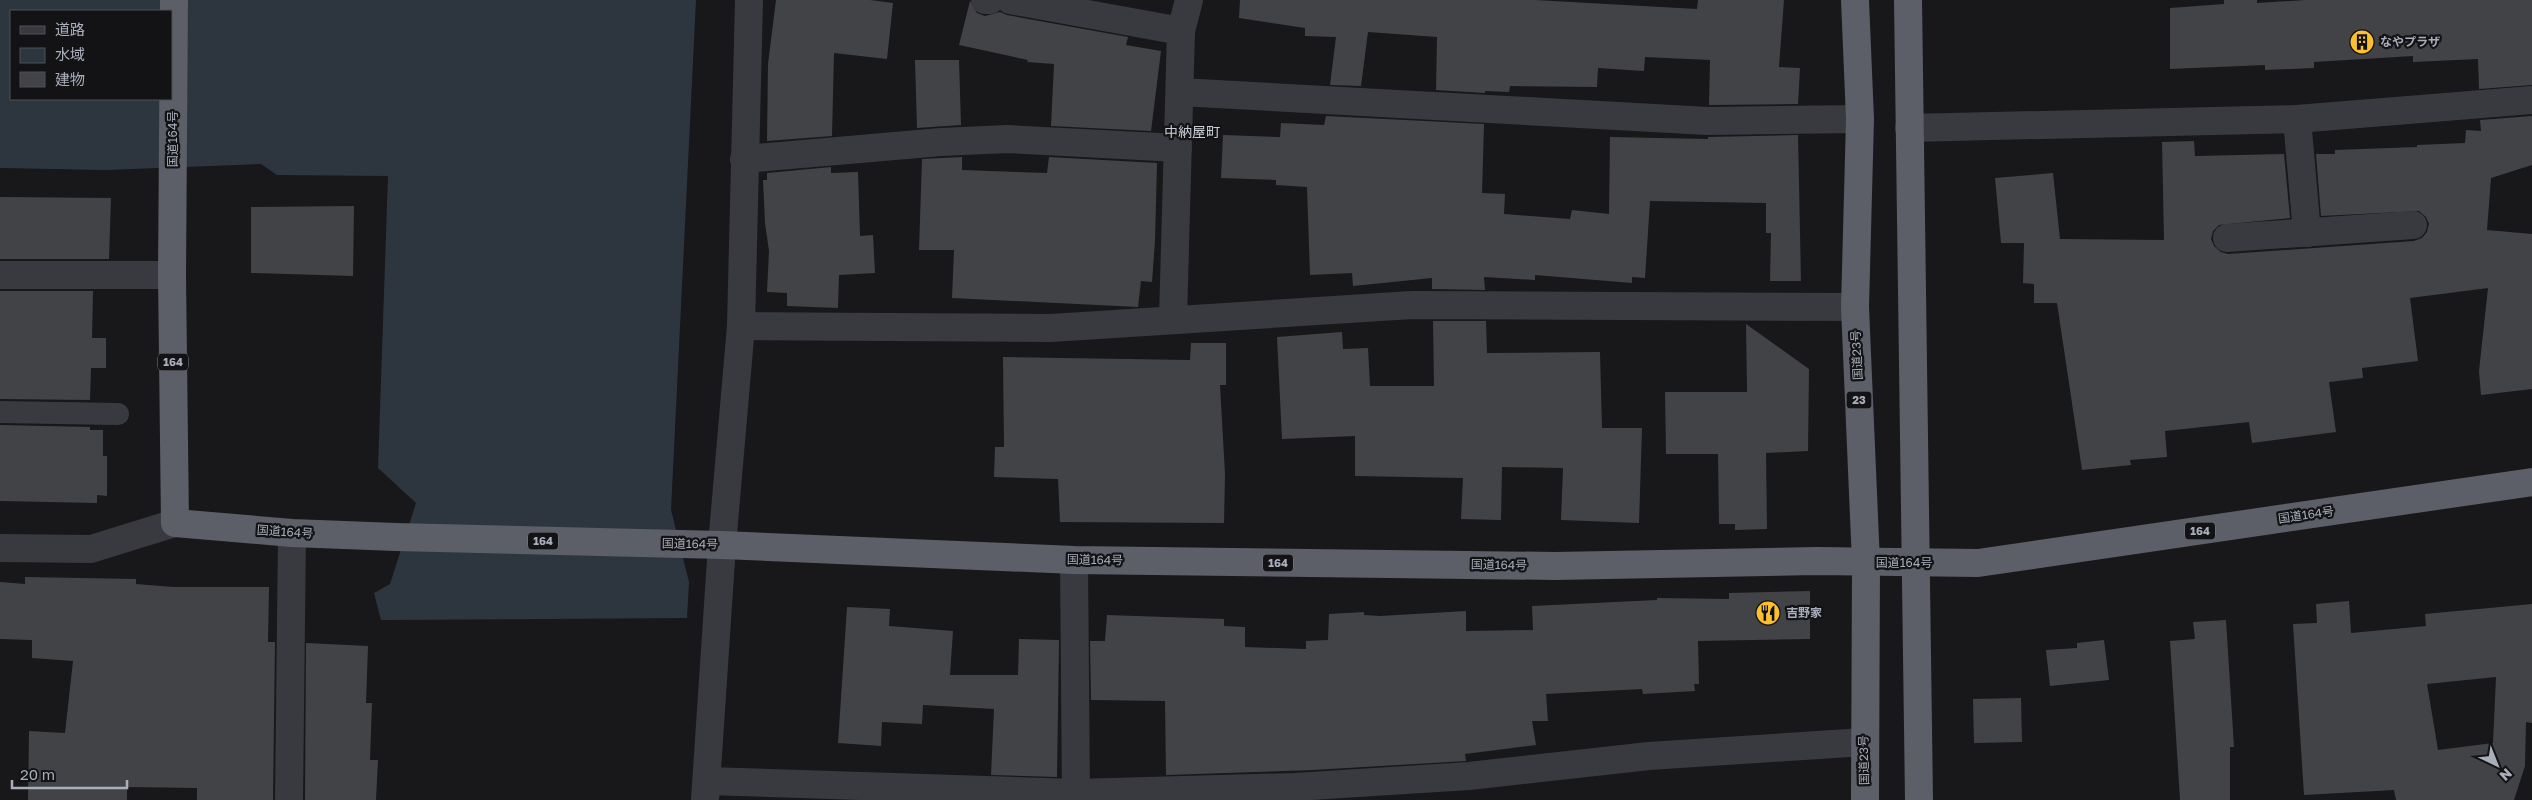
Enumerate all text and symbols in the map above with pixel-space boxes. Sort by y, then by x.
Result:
legend [10,10,172,100]
text: 道路 [55,20,85,38]
building icon: なやプラザ [2349,29,2375,55]
place label: なやプラザ [2380,34,2440,49]
text: 水域 [55,45,85,63]
text: 建物 [55,70,85,88]
street label: 国道164号 [165,111,180,167]
district label: 中納屋町 [1164,123,1220,140]
street label: 国道23号 [1848,330,1865,380]
road number: 164 [158,354,188,371]
road number: 23 [1846,392,1872,408]
street label: 国道164号 [2277,503,2335,526]
street label: 国道164号 [256,522,314,541]
road number: 164 [2185,522,2215,540]
road number: 164 [528,532,558,550]
street label: 国道164号 [662,536,718,551]
street label: 国道164号 [1067,552,1123,567]
road number: 164 [1263,554,1293,572]
street label: 国道164号 [1876,555,1932,570]
street label: 国道164号 [1471,557,1527,572]
restaurant icon: 吉野家 [1755,600,1781,626]
place label: 吉野家 [1786,605,1822,620]
street label: 国道23号 [1856,735,1871,785]
north arrow [2472,740,2522,790]
scale bar [12,758,128,790]
text: 20 m [20,765,55,783]
text: N [2497,765,2516,785]

